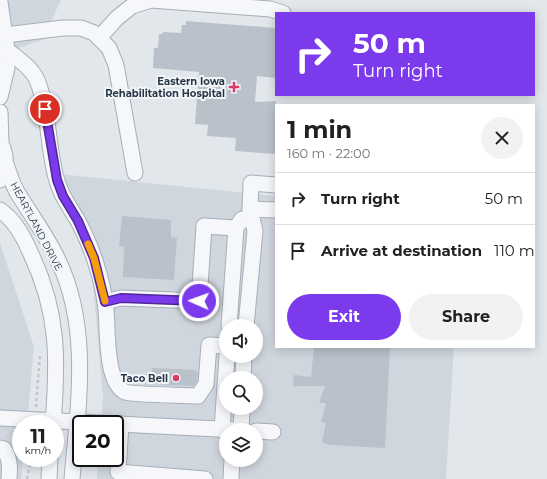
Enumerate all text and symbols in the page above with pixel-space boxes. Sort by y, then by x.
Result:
text: 50 m [353,26,426,60]
icon: right [287,28,339,80]
text: Turn right [353,60,443,82]
place label: Eastern Iowa Rehabilitation Hospital [105,75,225,100]
marker: Eastern Iowa Rehabilitation Hospital [228,81,240,93]
pin [28,92,62,126]
icon: arrive [34,98,56,120]
text: 1 min [287,115,352,144]
button: close [481,117,523,159]
text: 160 m · 22:00 [287,145,370,161]
street label: HEARTLAND DRIVE [8,180,66,273]
icon: right [287,188,309,210]
text: Turn right [321,189,400,208]
text: 50 m [485,189,523,208]
icon: arrive [287,240,309,262]
text: Arrive at destination [321,241,482,260]
text: 110 m [494,241,535,260]
position arrow [178,280,220,322]
button: Exit [287,294,401,340]
button: Share [409,294,523,340]
map controls [219,319,263,467]
button: sound [219,319,263,363]
button: search [219,371,263,415]
place label: Taco Bell [121,372,168,385]
marker: Taco Bell [171,373,181,383]
speed limit sign: 20 [72,415,124,467]
button: layers [219,423,263,467]
text: 11 [30,424,46,448]
text: km/h [25,444,51,457]

